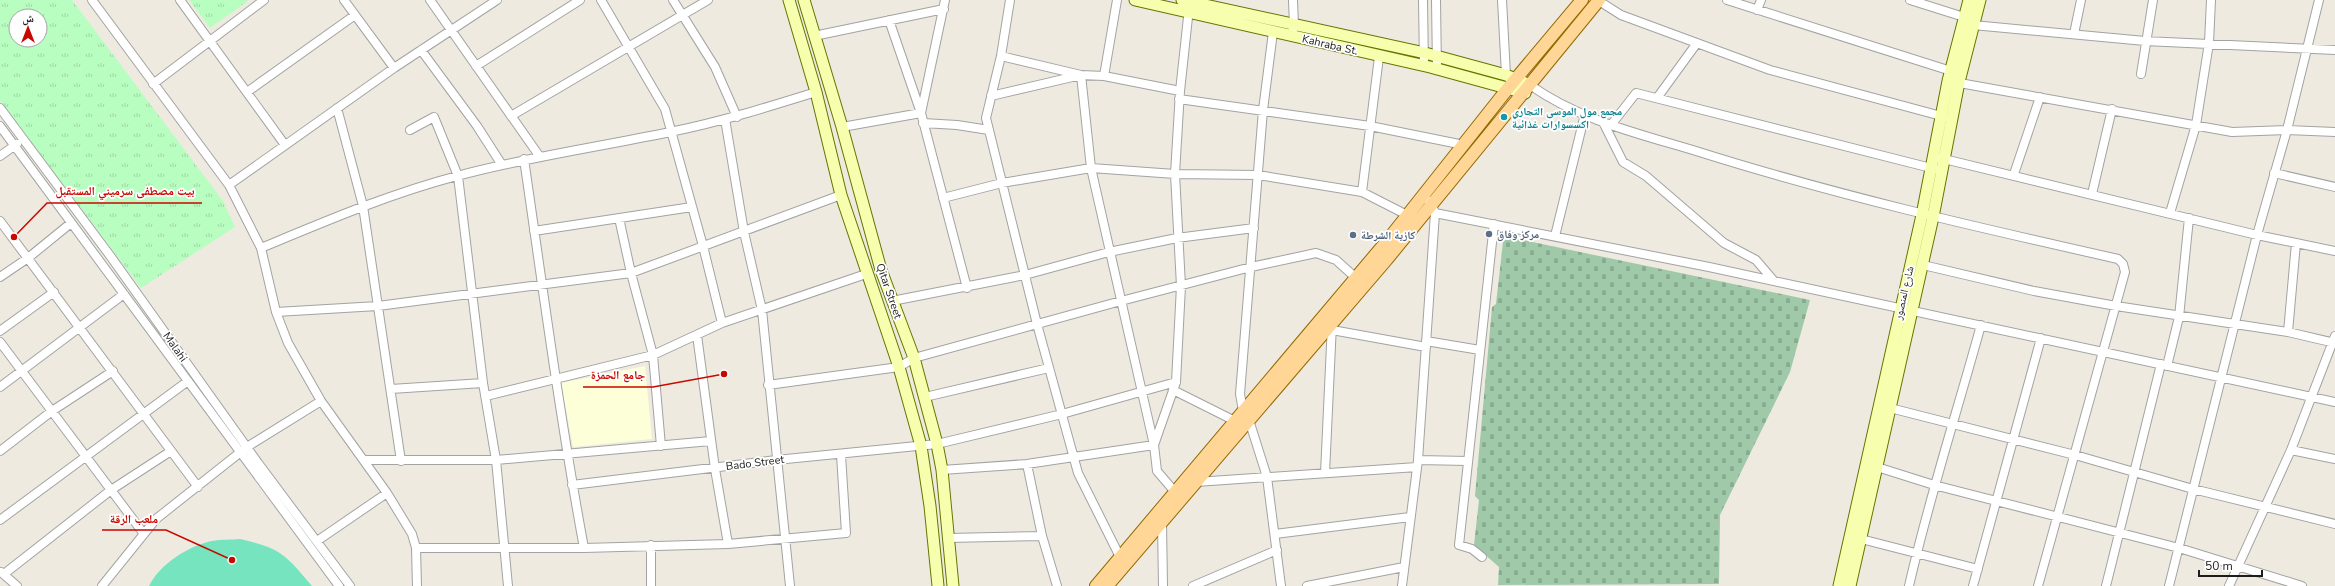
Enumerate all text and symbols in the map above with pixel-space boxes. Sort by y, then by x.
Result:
north arrow [8,8,48,48]
text: ش [22,11,34,26]
street label: Kahraba St. [1301,31,1359,59]
place label: مجمع مول الموسى التجاري اكسسوارات غذائية [1512,104,1622,132]
marker: مجمع مول الموسى التجاري اكسسوارات غذائية [1499,112,1509,122]
callout: بيت مصطفى سرميني المستقبل [47,179,202,203]
text: بيت مصطفى سرميني المستقبل [55,183,195,201]
place label: مركز وفاق [1497,227,1539,242]
place label: كازية الشرطة [1361,228,1415,243]
marker: مركز وفاق [1484,229,1494,239]
marker: كازية الشرطة [1348,230,1358,240]
street label: Qitar Street [873,261,905,321]
street label: شارع المنصور [1890,265,1917,322]
street label: Malahi [159,329,191,365]
callout: جامع الحمزة [583,363,653,387]
text: جامع الحمزة [591,367,645,383]
street label: Bado Street [725,452,785,474]
callout: ملعب الرقة [102,506,166,530]
text: ملعب الرقة [110,511,159,527]
scale bar [2199,552,2262,578]
text: 50 m [2205,558,2233,574]

